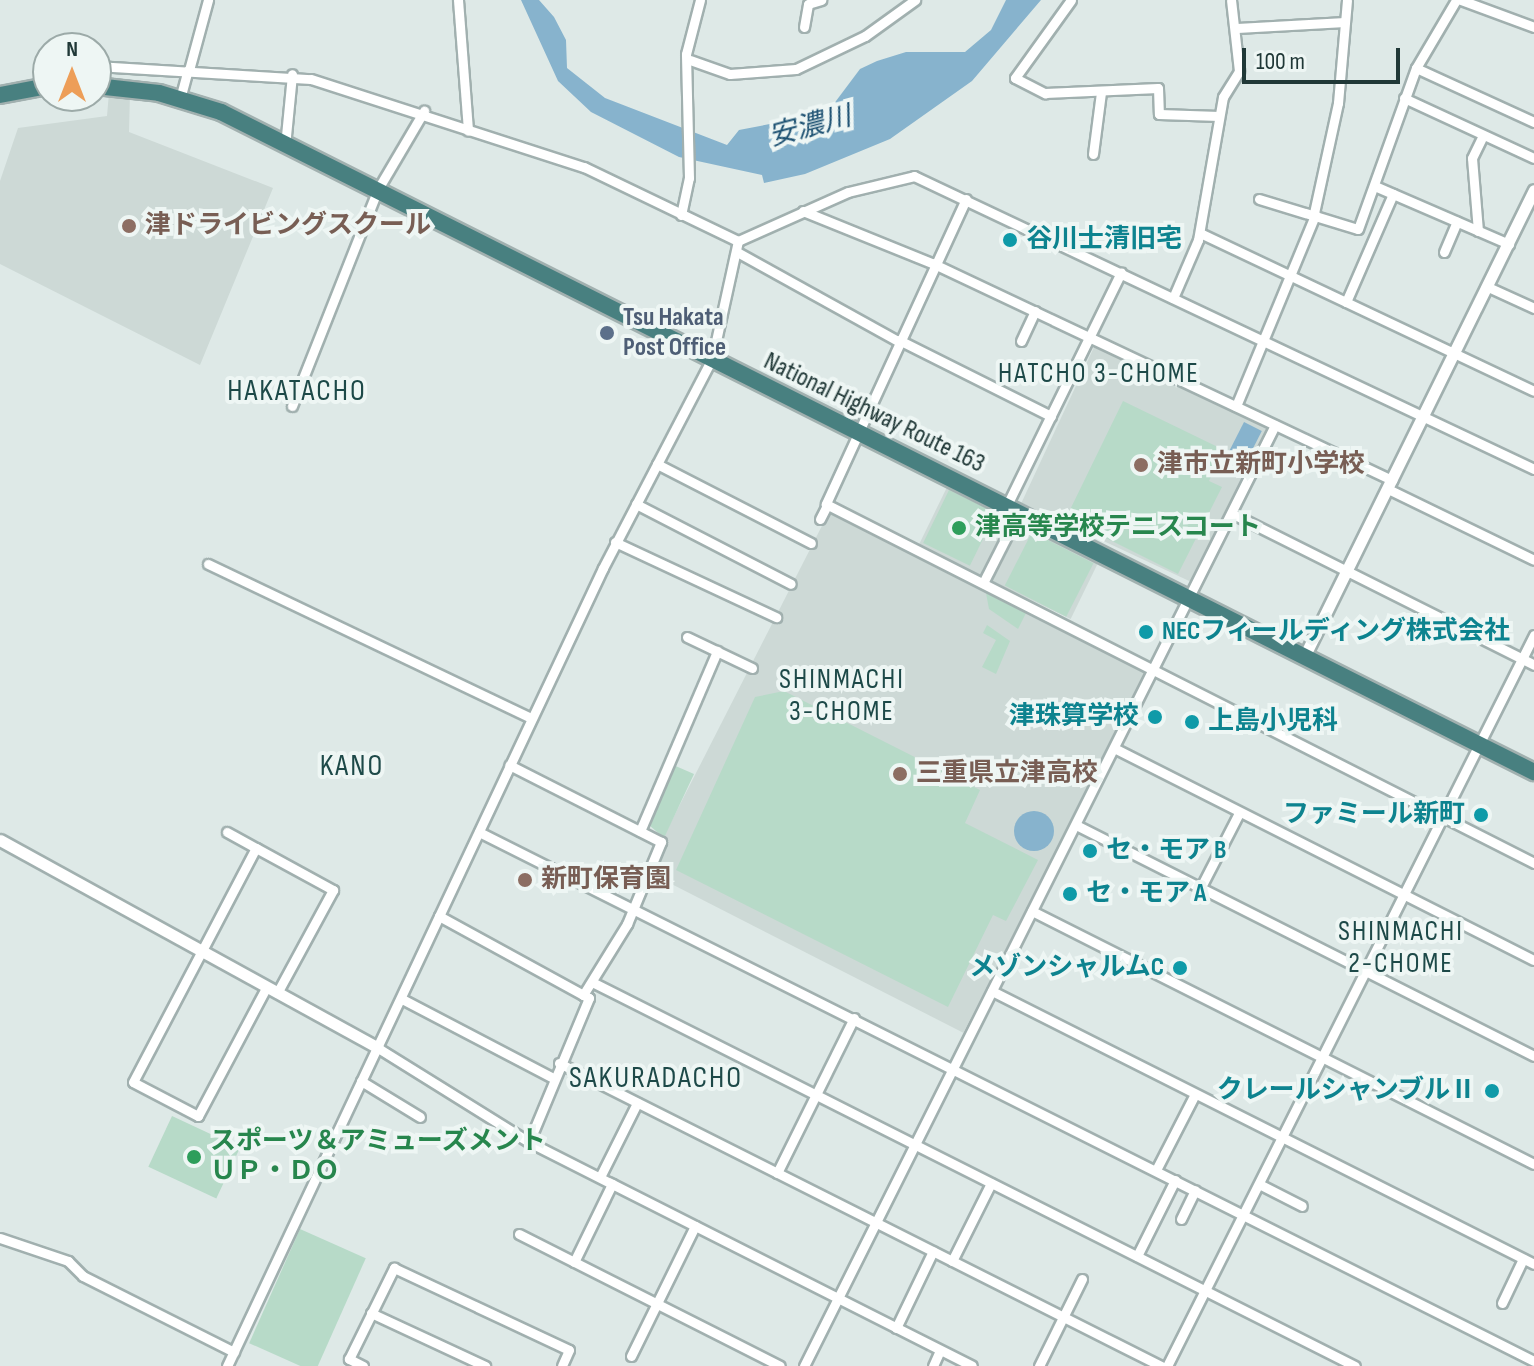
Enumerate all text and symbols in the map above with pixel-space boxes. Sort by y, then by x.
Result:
north arrow [32,32,112,112]
scale bar [1246,32,1404,82]
text: N [66,36,78,63]
text: 100 m [1256,47,1305,76]
water label: 安濃川 [765,100,855,154]
place label: 津ドライビングスクール [145,210,431,242]
marker: 津ドライビングスクール [120,217,138,235]
place label: 谷川士清旧宅 [1026,224,1182,256]
marker: 谷川士清旧宅 [1001,231,1019,249]
place label: Tsu Hakata Post Office [623,302,726,364]
marker: Tsu Hakata Post Office [598,324,616,342]
street label: National Highway Route 163 [759,346,989,480]
district label: HATCHO 3-CHOME [998,357,1200,391]
district label: HAKATACHO [227,373,367,409]
place label: 津市立新町小学校 [1157,449,1365,481]
marker: 津市立新町小学校 [1132,456,1150,474]
place label: 津高等学校テニスコート [975,512,1261,544]
marker: 津高等学校テニスコート [950,519,968,537]
place label: NECフィールディング株式会社 [1162,616,1512,648]
marker: NECフィールディング株式会社 [1137,623,1155,641]
district label: SHINMACHI 3-CHOME [779,663,905,729]
place label: 津珠算学校 [1009,701,1139,733]
place label: 上島小児科 [1208,706,1338,738]
marker: 津珠算学校 [1146,708,1164,726]
marker: 上島小児科 [1183,713,1201,731]
district label: KANO [320,748,384,784]
place label: 三重県立津高校 [916,758,1098,790]
marker: 三重県立津高校 [891,765,909,783]
place label: ファミール新町 [1283,799,1465,831]
marker: ファミール新町 [1472,806,1490,824]
place label: セ・モア B [1106,835,1226,867]
marker: セ・モア B [1081,842,1099,860]
place label: 新町保育園 [541,864,671,896]
marker: 新町保育園 [516,871,534,889]
place label: セ・モア A [1086,878,1206,910]
marker: セ・モア A [1061,885,1079,903]
district label: SHINMACHI 2-CHOME [1338,915,1464,981]
place label: メゾンシャルムC [969,952,1164,984]
marker: メゾンシャルムC [1171,959,1189,977]
district label: SAKURADACHO [569,1060,743,1096]
place label: クレールシャンブルⅡ [1216,1075,1476,1107]
marker: クレールシャンブルⅡ [1483,1082,1501,1100]
place label: スポーツ＆アミューズメント ＵＰ・ＤＯ [210,1126,548,1188]
marker: スポーツ＆アミューズメント ＵＰ・ＤＯ [185,1148,203,1166]

